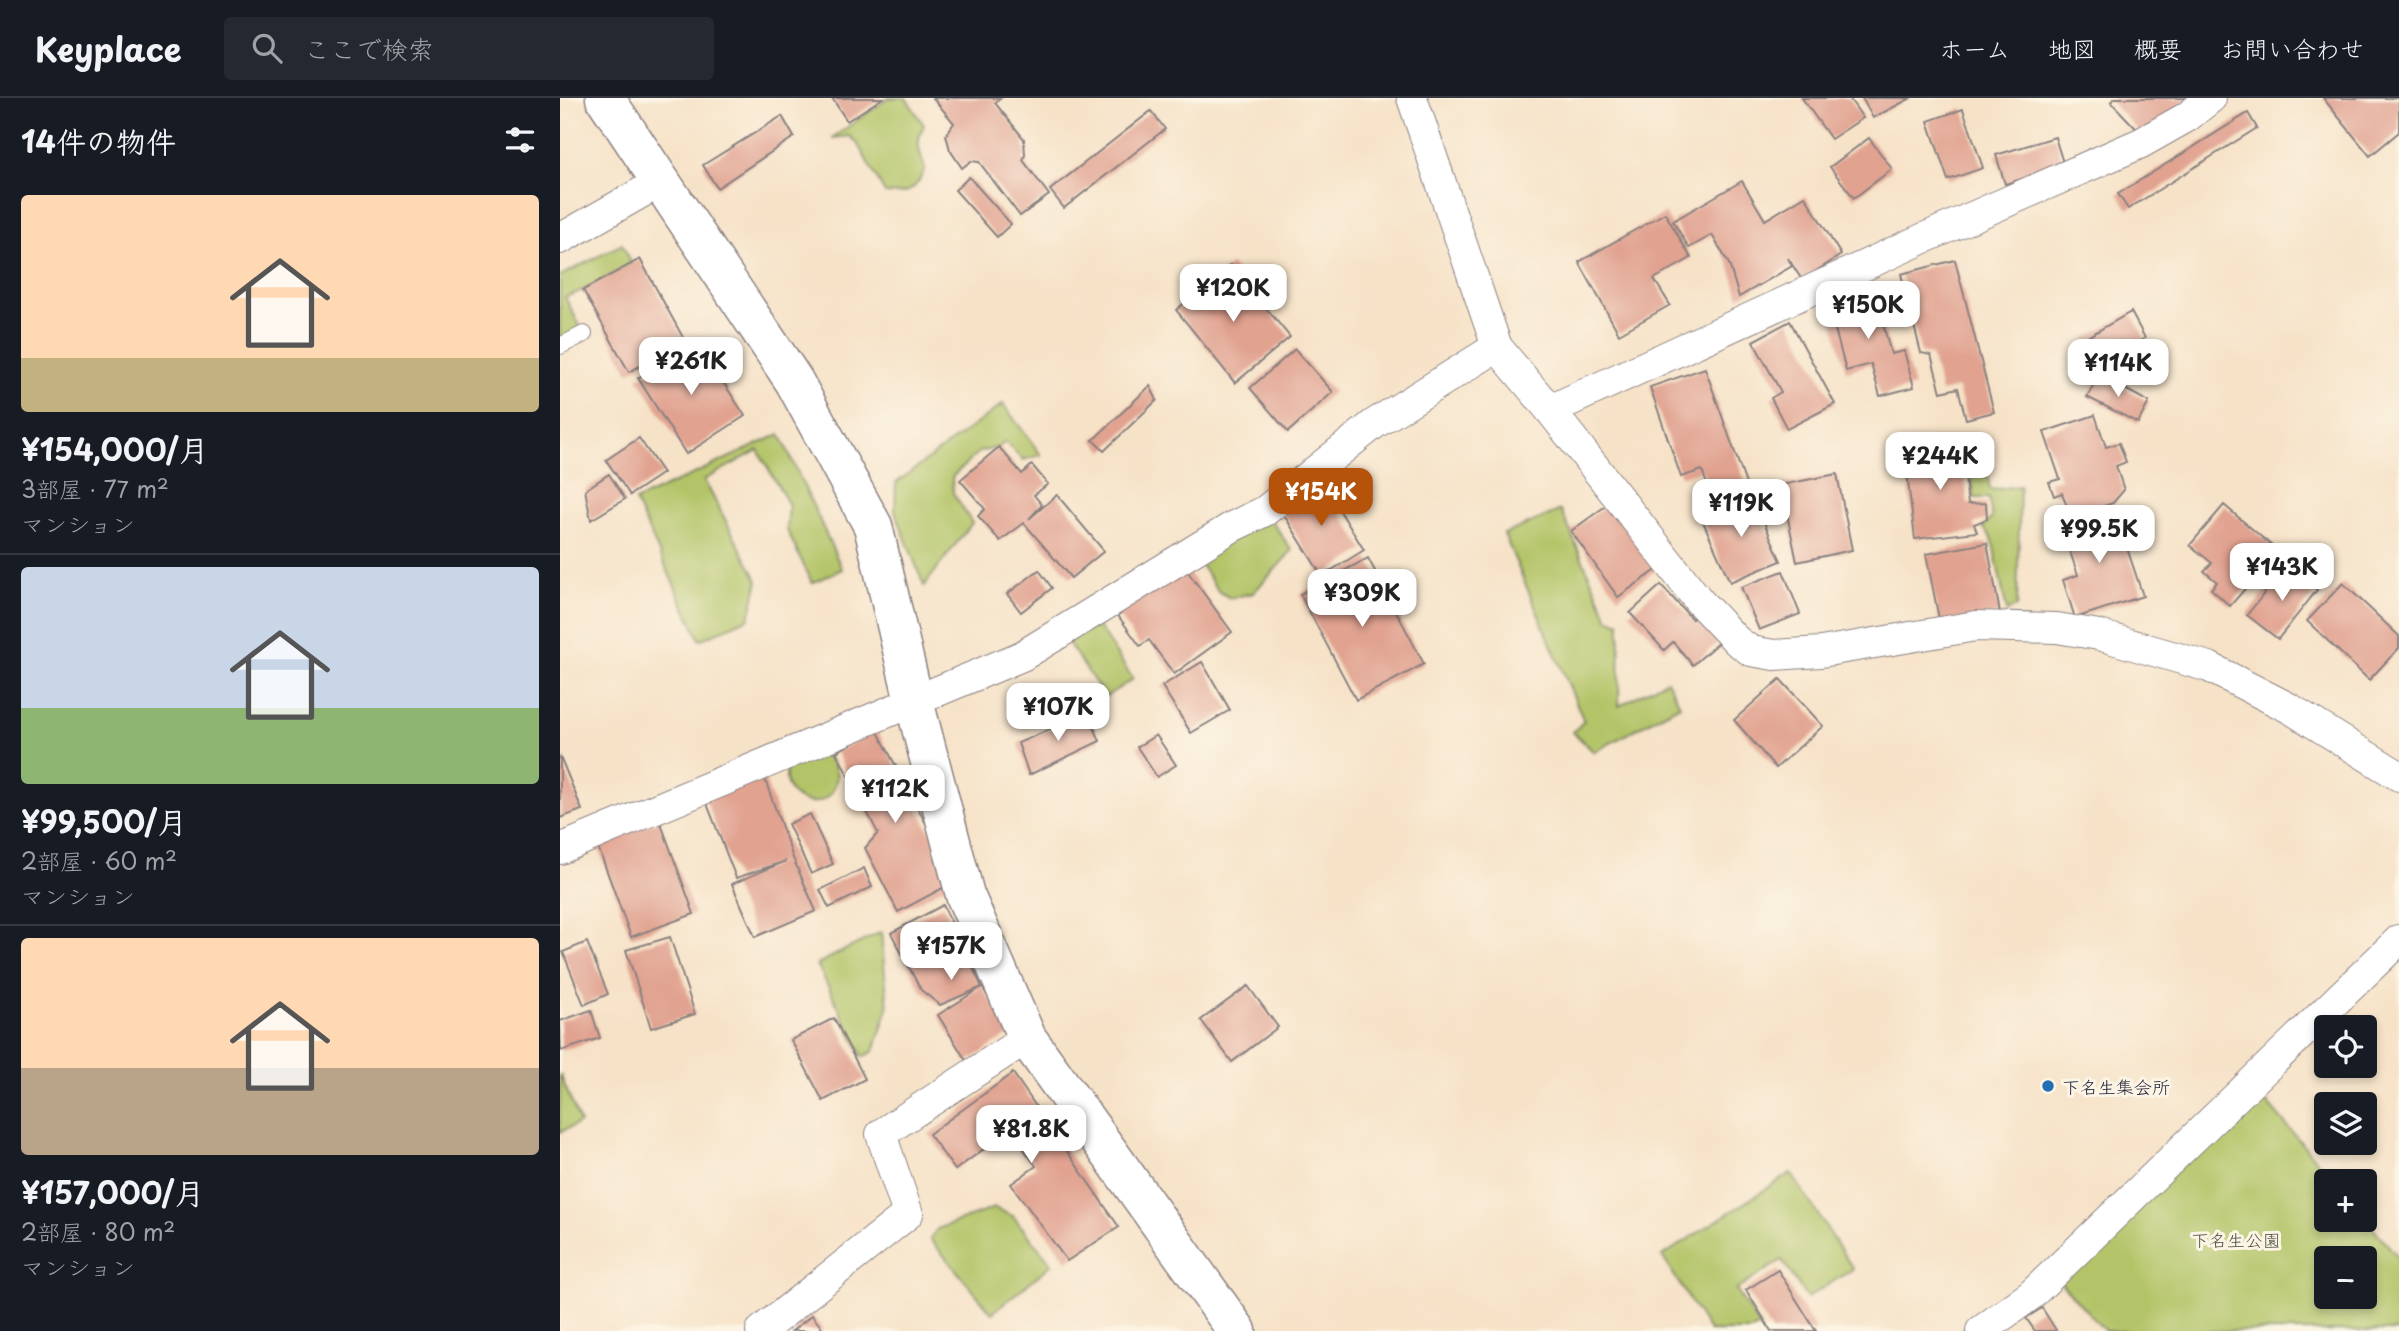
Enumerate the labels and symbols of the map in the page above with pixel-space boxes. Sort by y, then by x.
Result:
pin: ¥120K [1184,264,1282,324]
pin: ¥150K [1819,282,1917,341]
pin: ¥261K [642,338,740,397]
pin: ¥114K [2069,340,2167,399]
pin: ¥244K [1891,432,1989,492]
pin: ¥154K [1272,468,1370,528]
pin: ¥119K [1692,480,1790,539]
pin: ¥99.5K [2042,505,2156,565]
pin: ¥143K [2233,544,2331,603]
pin: ¥309K [1313,570,1411,629]
pin: ¥107K [1009,684,1107,743]
pin: ¥112K [846,766,944,825]
pin: ¥157K [902,922,1000,982]
place label: 下名生集会所 [2062,1073,2170,1100]
marker: 下名生集会所 [2040,1078,2056,1094]
pin: ¥81.8K [974,1105,1088,1165]
park label: 下名生公園 [2191,1226,2281,1253]

